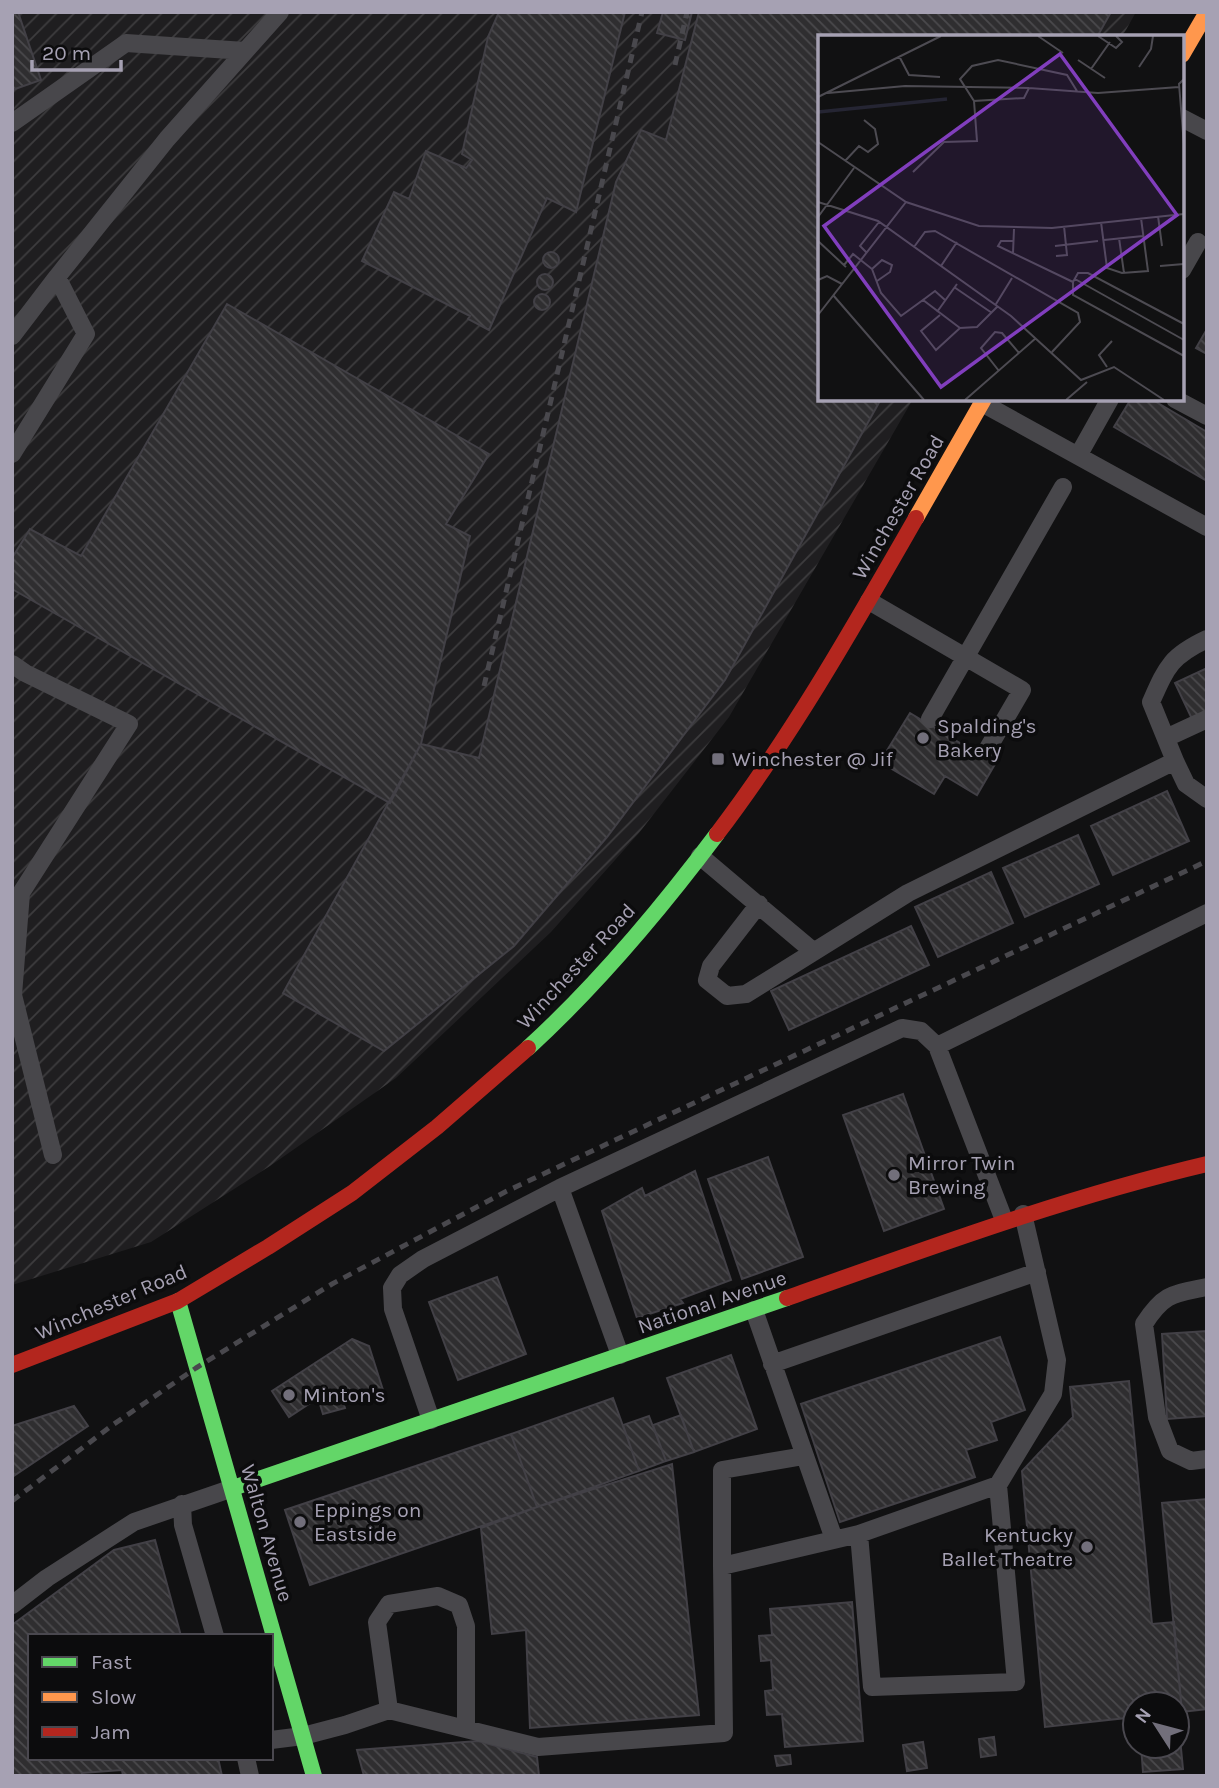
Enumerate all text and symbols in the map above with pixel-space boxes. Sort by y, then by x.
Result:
scale bar [32,28,121,72]
inset map [818,35,1184,401]
text: 20 m [42,41,91,65]
street label: Winchester Road [847,431,949,583]
place label: Spalding's Bakery [937,714,1037,762]
marker: Spalding's Bakery [915,730,931,746]
place label: Winchester @ Jif [732,747,894,771]
marker: Winchester @ Jif [710,751,726,767]
street label: Winchester Road [512,898,640,1034]
place label: Mirror Twin Brewing [908,1151,1015,1199]
marker: Mirror Twin Brewing [886,1167,902,1183]
street label: Winchester Road [31,1259,191,1345]
street label: National Avenue [634,1265,790,1339]
place label: Minton's [303,1383,386,1407]
marker: Minton's [281,1387,297,1403]
street label: Walton Avenue [236,1462,298,1604]
place label: Eppings on Eastside [314,1498,421,1546]
marker: Eppings on Eastside [292,1514,308,1530]
place label: Kentucky Ballet Theatre [941,1523,1073,1571]
marker: Kentucky Ballet Theatre [1079,1539,1095,1555]
legend [28,1634,273,1760]
text: Fast [91,1650,132,1674]
text: Slow [91,1685,136,1709]
north arrow [1121,1690,1191,1760]
text: N [1130,1704,1156,1728]
text: Jam [91,1720,131,1744]

